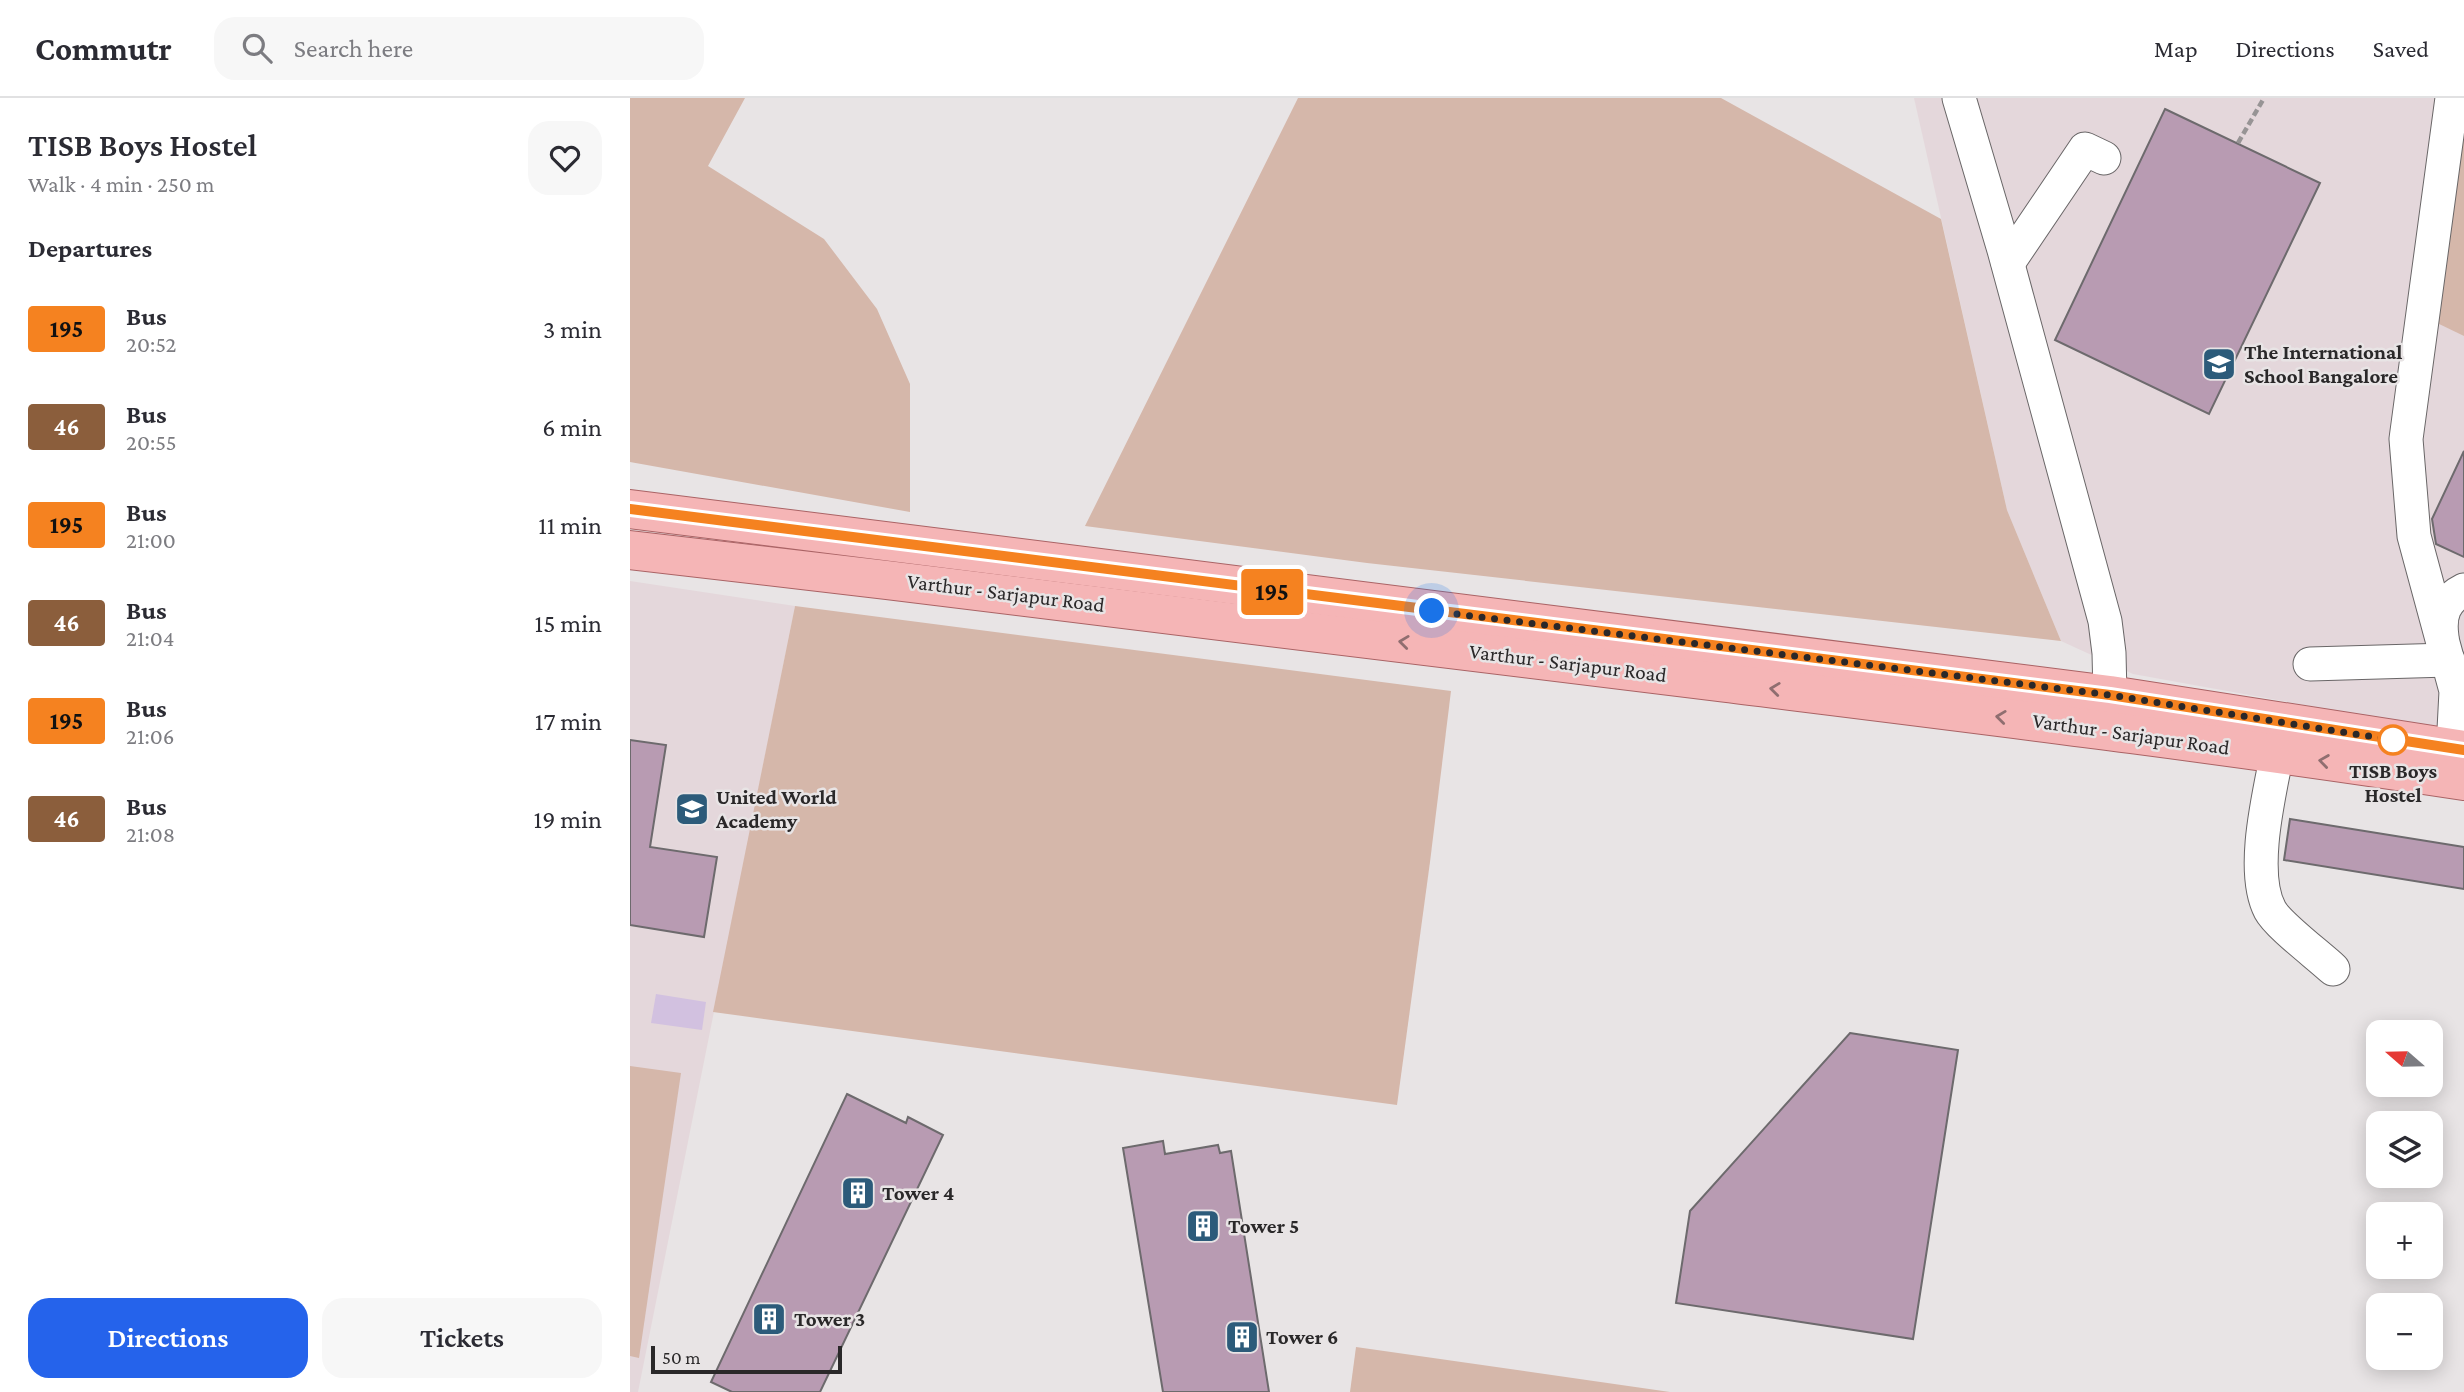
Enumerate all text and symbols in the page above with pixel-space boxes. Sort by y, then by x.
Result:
search box [214,17,704,80]
icon: search [238,29,276,67]
text: Commutr [35,30,172,67]
text: Search here [294,34,413,63]
text: Map [2154,35,2198,62]
text: Directions [2236,35,2335,62]
text: Saved [2373,35,2429,62]
button: heart [528,121,602,195]
text: TISB Boys Hostel [28,126,257,163]
text: Walk · 4 min · 250 m [28,171,215,197]
text: Departures [28,234,152,263]
text: Bus [126,302,167,331]
text: 195 [50,315,83,342]
text: 3 min [543,315,602,344]
text: 20:52 [126,331,176,357]
place label: The International School Bangalore [2244,340,2402,388]
school or university icon: The International School Bangalore [2200,345,2238,383]
text: Bus [126,400,167,429]
text: 46 [53,413,80,440]
text: 6 min [542,413,602,442]
text: 20:55 [126,429,177,455]
text: Bus [126,498,167,527]
text: 195 [50,511,83,538]
text: 11 min [538,511,602,540]
text: 21:00 [126,527,176,553]
street label: Varthur - Sarjapur Road [906,569,1106,617]
line badge: 195 [1232,569,1312,615]
text: 195 [1255,578,1289,605]
your location [1414,593,1449,628]
text: Bus [126,596,167,625]
text: 46 [53,609,80,636]
text: 15 min [535,609,602,638]
text: 21:04 [126,625,175,651]
one-way arrow [1398,635,1410,650]
street label: Varthur - Sarjapur Road [1468,639,1668,687]
one-way arrow [1770,681,1781,696]
text: Bus [126,694,167,723]
text: 195 [50,707,83,734]
text: 17 min [535,707,602,736]
street label: Varthur - Sarjapur Road [2031,708,2231,760]
one-way arrow [1995,709,2007,724]
text: 21:06 [126,723,175,749]
marker: TISB Boys Hostel [2378,725,2408,755]
one-way arrow [2318,753,2330,768]
place label: TISB Boys Hostel [2349,759,2438,807]
place label: United World Academy [715,785,837,833]
school or university icon: United World Academy [673,790,711,828]
text: Bus [126,792,167,821]
text: 46 [53,805,80,832]
text: 19 min [534,805,602,834]
text: 21:08 [126,821,175,847]
north arrow [2366,1020,2443,1097]
map controls [2366,1020,2443,1370]
button: layers [2366,1111,2443,1188]
building icon: Tower 4 [839,1174,877,1212]
place label: Tower 4 [882,1181,954,1205]
button: + [2366,1202,2443,1279]
building icon: Tower 5 [1184,1207,1222,1245]
place label: Tower 5 [1228,1214,1299,1238]
button: − [2366,1293,2443,1370]
button: Directions [28,1298,308,1378]
button: Tickets [322,1298,602,1378]
building icon: Tower 3 [750,1300,788,1338]
place label: Tower 3 [794,1307,865,1331]
building icon: Tower 6 [1223,1318,1261,1356]
place label: Tower 6 [1266,1325,1339,1349]
scale bar [651,1343,842,1375]
text: 50 m [662,1347,701,1368]

